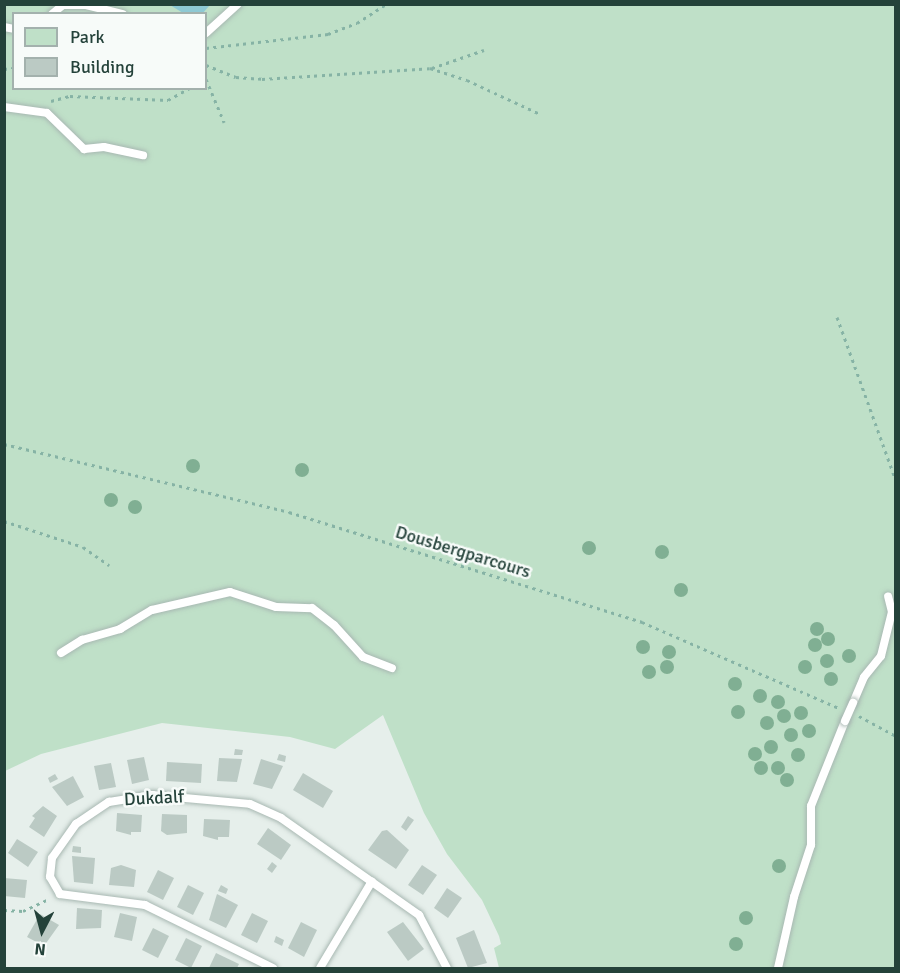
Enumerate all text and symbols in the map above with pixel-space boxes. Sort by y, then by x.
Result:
legend [12,12,207,90]
text: Park [70,26,105,48]
text: Building [70,56,134,78]
street label: Dousbergparcours [393,521,533,583]
street label: Dukdalf [123,786,185,810]
north arrow [12,901,72,961]
text: N [34,938,47,959]

